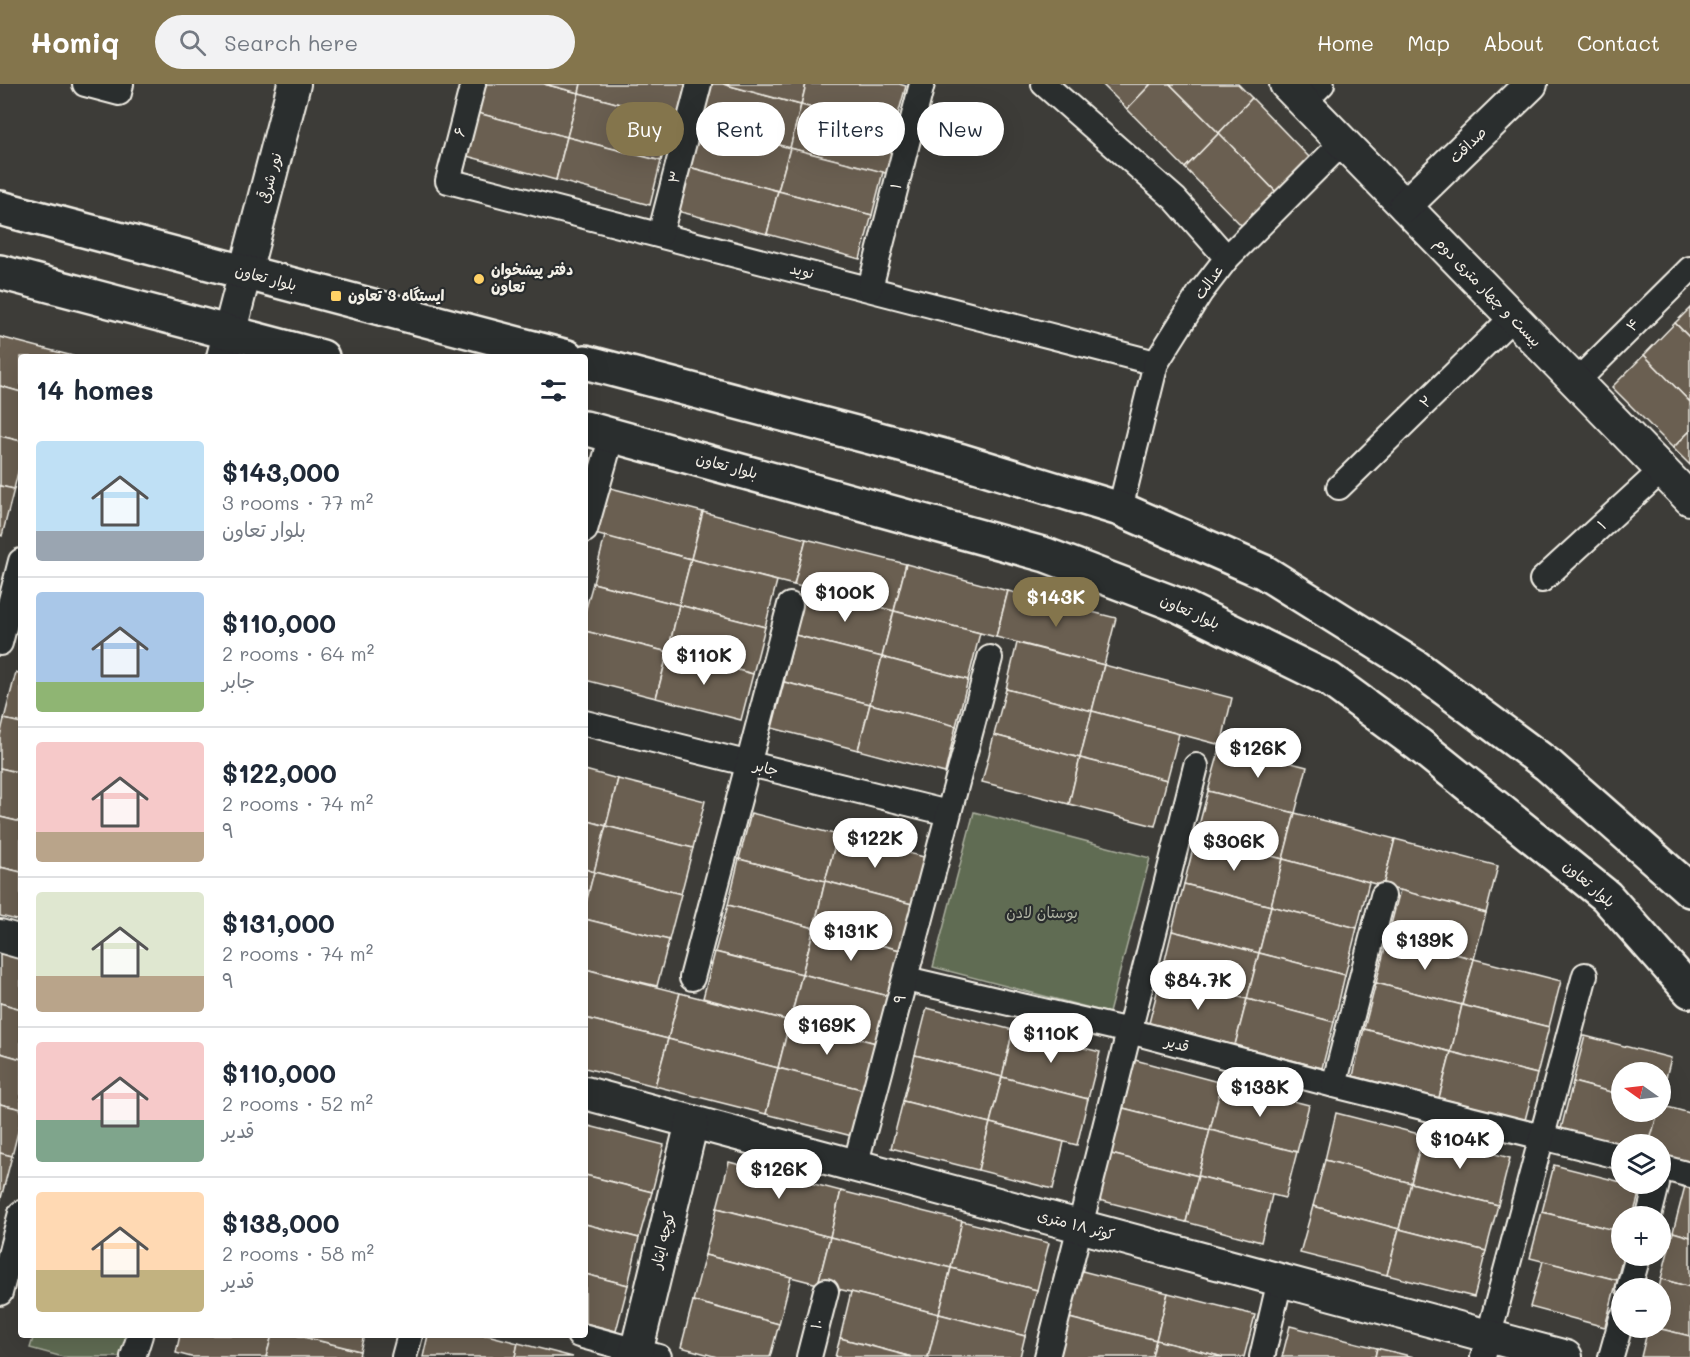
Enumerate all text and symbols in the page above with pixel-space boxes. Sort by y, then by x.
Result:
search box [155,15,575,69]
text: Homiq [30,24,119,60]
icon: search [176,26,209,59]
text: Search here [224,28,358,57]
text: Home [1317,29,1374,56]
text: Map [1407,29,1450,56]
text: About [1483,29,1544,56]
text: Contact [1577,29,1660,56]
chip: Buy [606,102,684,156]
chip: Rent [696,102,785,156]
chip: Filters [797,102,905,156]
chip: New [917,102,1004,156]
street label: صداقت [1444,122,1490,167]
street label: ۶ [448,125,470,139]
street label: نور شرقی [253,150,285,205]
street label: ۳ [663,168,685,185]
street label: ۱ [885,181,905,191]
street label: بیست و چهار متری دوم [1429,232,1546,353]
street label: نوید [788,257,816,283]
street label: بلوار تعاون [233,259,299,295]
place label: دفتر پیشخوان تعاون [491,259,573,296]
street label: عدالت [1189,260,1228,303]
marker: دفتر پیشخوان تعاون [472,272,486,286]
place label: ایستگاه 3 تعاون [348,285,445,305]
marker: ایستگاه 3 تعاون [329,289,343,303]
street label: ۴ [1621,313,1643,335]
text: 14 homes [36,373,154,407]
icon: filters [537,374,570,407]
street label: ۲ [1415,391,1436,412]
street label: بلوار تعاون [694,447,760,483]
text: $143,000 [222,455,340,489]
icon: home [84,465,156,537]
text: 3 rooms · 77 m² [222,489,373,515]
street label: ۱ [1593,515,1610,534]
text: بلوار تعاون [222,516,306,542]
pin: $100K [803,572,887,623]
pin: $143K [1014,577,1098,628]
text: $100K [815,578,875,604]
text: $143K [1026,583,1086,609]
street label: بلوار تعاون [1158,589,1223,633]
text: $110,000 [222,606,336,640]
icon: home [84,616,156,688]
pin: $110K [662,635,746,686]
text: 2 rooms · 64 m² [222,640,374,666]
text: $110K [676,641,732,667]
text: جابر [222,667,255,693]
pin: $126K [1216,728,1300,779]
text: $126K [1229,734,1287,760]
street label: جابر [750,754,781,780]
text: $122,000 [222,756,337,790]
icon: home [84,766,156,838]
text: 2 rooms · 74 m² [222,790,373,816]
text: ۹ [222,817,235,843]
pin: $122K [833,818,917,869]
pin: $306K [1192,821,1276,872]
text: $122K [847,824,903,850]
text: $306K [1203,827,1265,853]
street label: بلوار تعاون [1559,855,1620,911]
park label: بوستان لادن [1006,902,1078,922]
text: $131,000 [222,906,335,940]
pin: $131K [809,911,893,962]
icon: home [84,916,156,988]
text: $131K [823,917,879,943]
pin: $139K [1383,920,1467,971]
text: $139K [1396,926,1454,952]
text: 2 rooms · 74 m² [222,940,373,966]
pin: $84.7K [1149,960,1247,1011]
text: $84.7K [1164,966,1232,992]
text: ۹ [222,967,235,993]
street label: ۹ [888,992,910,1006]
pin: $169K [785,1005,869,1056]
text: $169K [798,1011,856,1037]
pin: $110K [1009,1013,1093,1064]
text: $110K [1023,1019,1079,1045]
street label: قدیر [1161,1030,1192,1056]
text: $110,000 [222,1056,336,1090]
north arrow [1611,1062,1671,1122]
map controls [1611,1062,1671,1338]
icon: home [84,1066,156,1138]
pin: $138K [1218,1067,1302,1118]
text: $138K [1231,1073,1289,1099]
text: 2 rooms · 52 m² [222,1090,373,1116]
text: قدیر [222,1117,255,1143]
pin: $104K [1418,1119,1502,1170]
text: $104K [1430,1125,1490,1151]
button: layers [1611,1134,1671,1194]
pin: $126K [737,1149,821,1200]
text: $126K [750,1155,808,1181]
street label: کوثر ۱۸ متری [1035,1204,1117,1244]
text: $138,000 [222,1206,339,1240]
button: + [1611,1206,1671,1266]
street label: کوچه ایثار [645,1209,680,1271]
icon: home [84,1216,156,1288]
text: 2 rooms · 58 m² [222,1240,374,1266]
text: قدیر [222,1267,255,1293]
button: − [1611,1278,1671,1338]
street label: ۱۰ [805,1316,827,1331]

